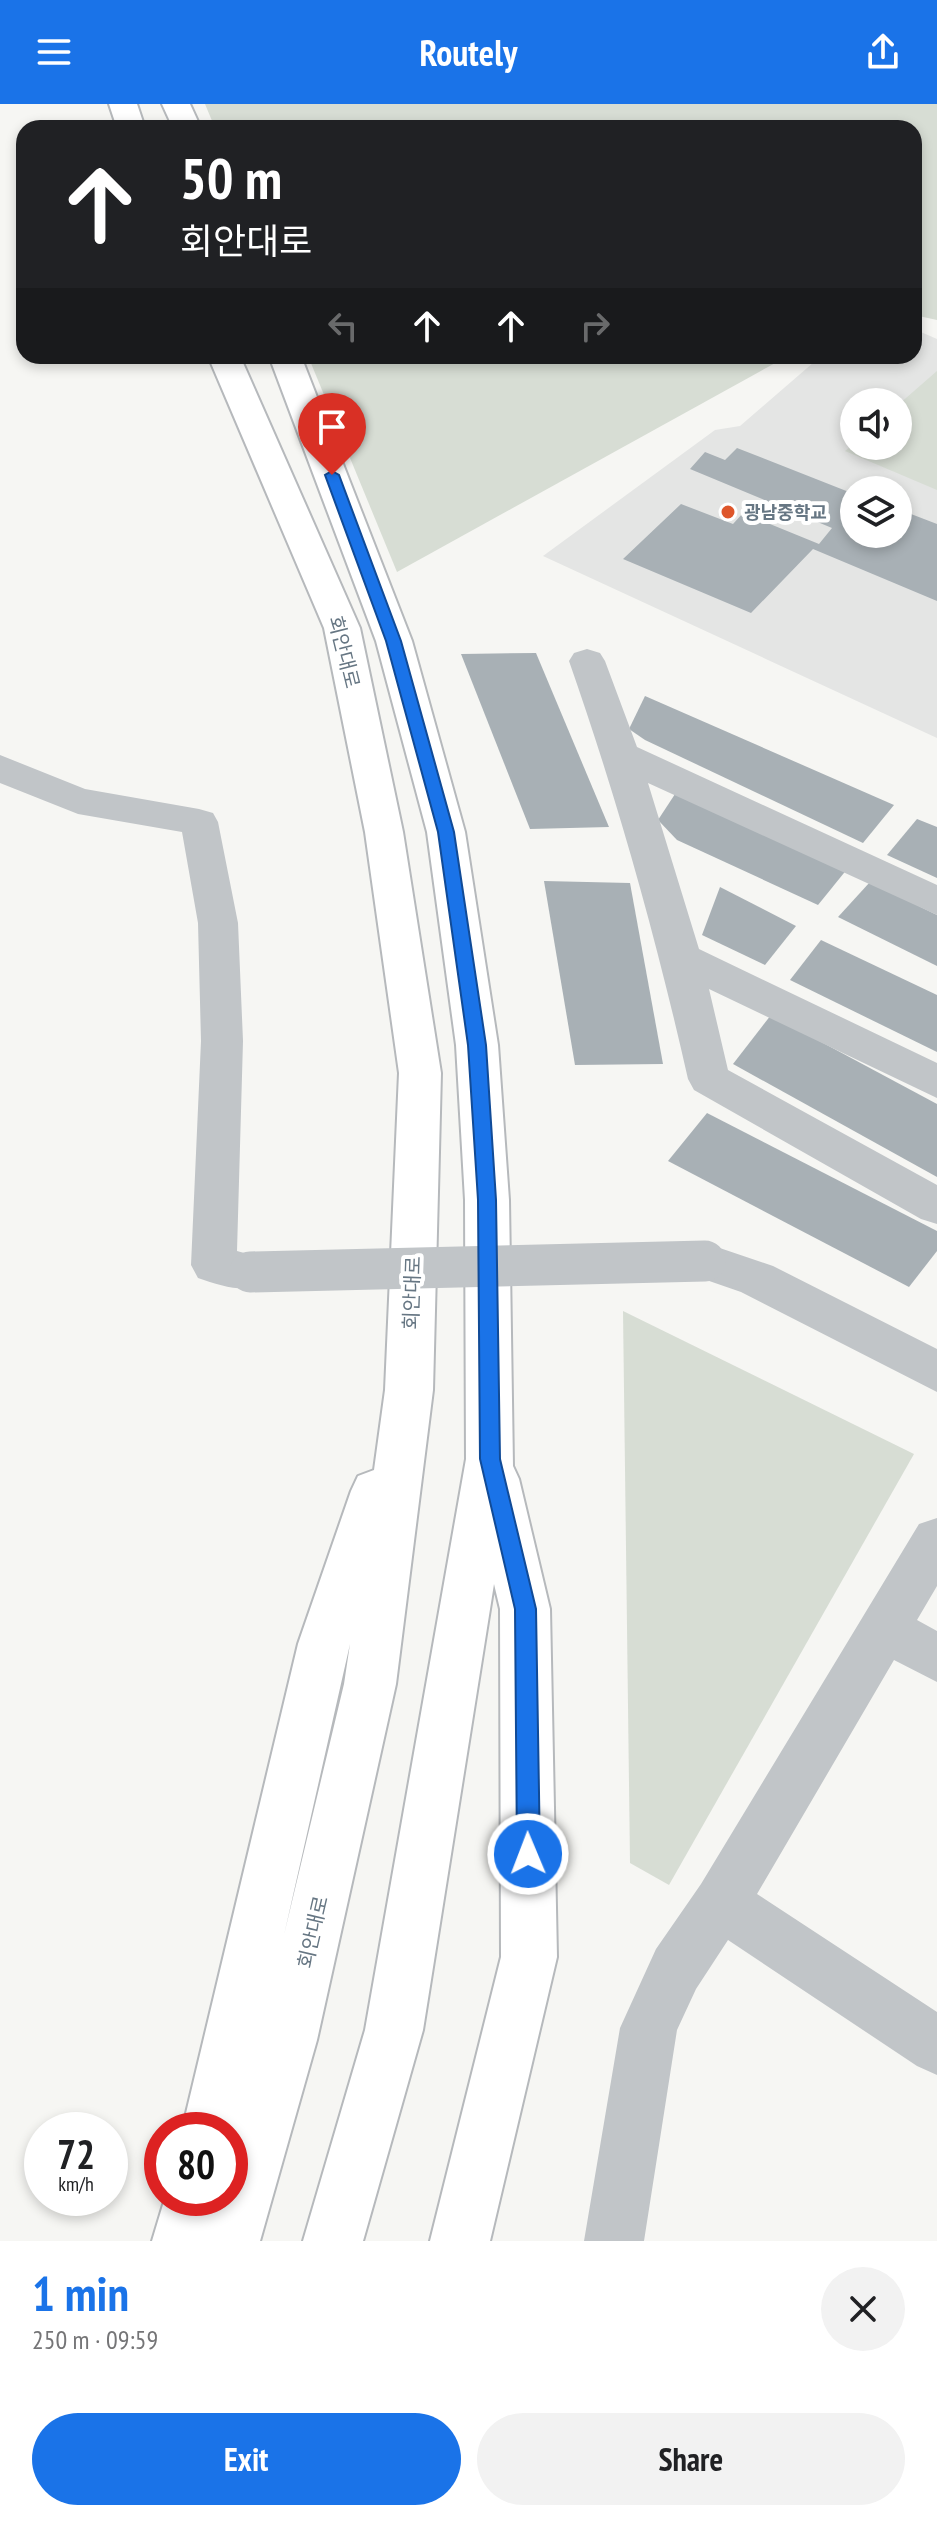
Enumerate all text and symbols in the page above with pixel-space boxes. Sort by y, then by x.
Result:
text: Routely [420,29,517,76]
icon: menu [32,30,76,74]
icon: share [861,30,905,74]
text: 50 m [180,142,282,214]
icon: ahead [48,152,152,256]
text: 회안대로 [180,217,312,264]
icon: left [321,304,365,348]
icon: ahead [405,304,449,348]
icon: ahead [489,304,533,348]
icon: right [573,304,617,348]
map controls [840,388,912,548]
button: sound [840,388,912,460]
pin [298,393,366,475]
icon: arrive [310,405,354,449]
button: layers [840,476,912,548]
place label: 광남중학교 [744,501,827,524]
marker: 광남중학교 [719,503,737,521]
street label: 회안대로 [322,613,366,691]
street label: 회안대로 [398,1256,426,1330]
position arrow [486,1812,570,1896]
street label: 회안대로 [292,1893,334,1971]
speed limit sign: 80 [144,2112,248,2216]
text: 72 [57,2128,95,2180]
text: km/h [58,2171,94,2197]
text: 1 min [32,2262,129,2324]
button: close [821,2267,905,2351]
text: 250 m · 09:59 [32,2323,158,2356]
button: Exit [32,2413,461,2505]
button: Share [477,2413,905,2505]

